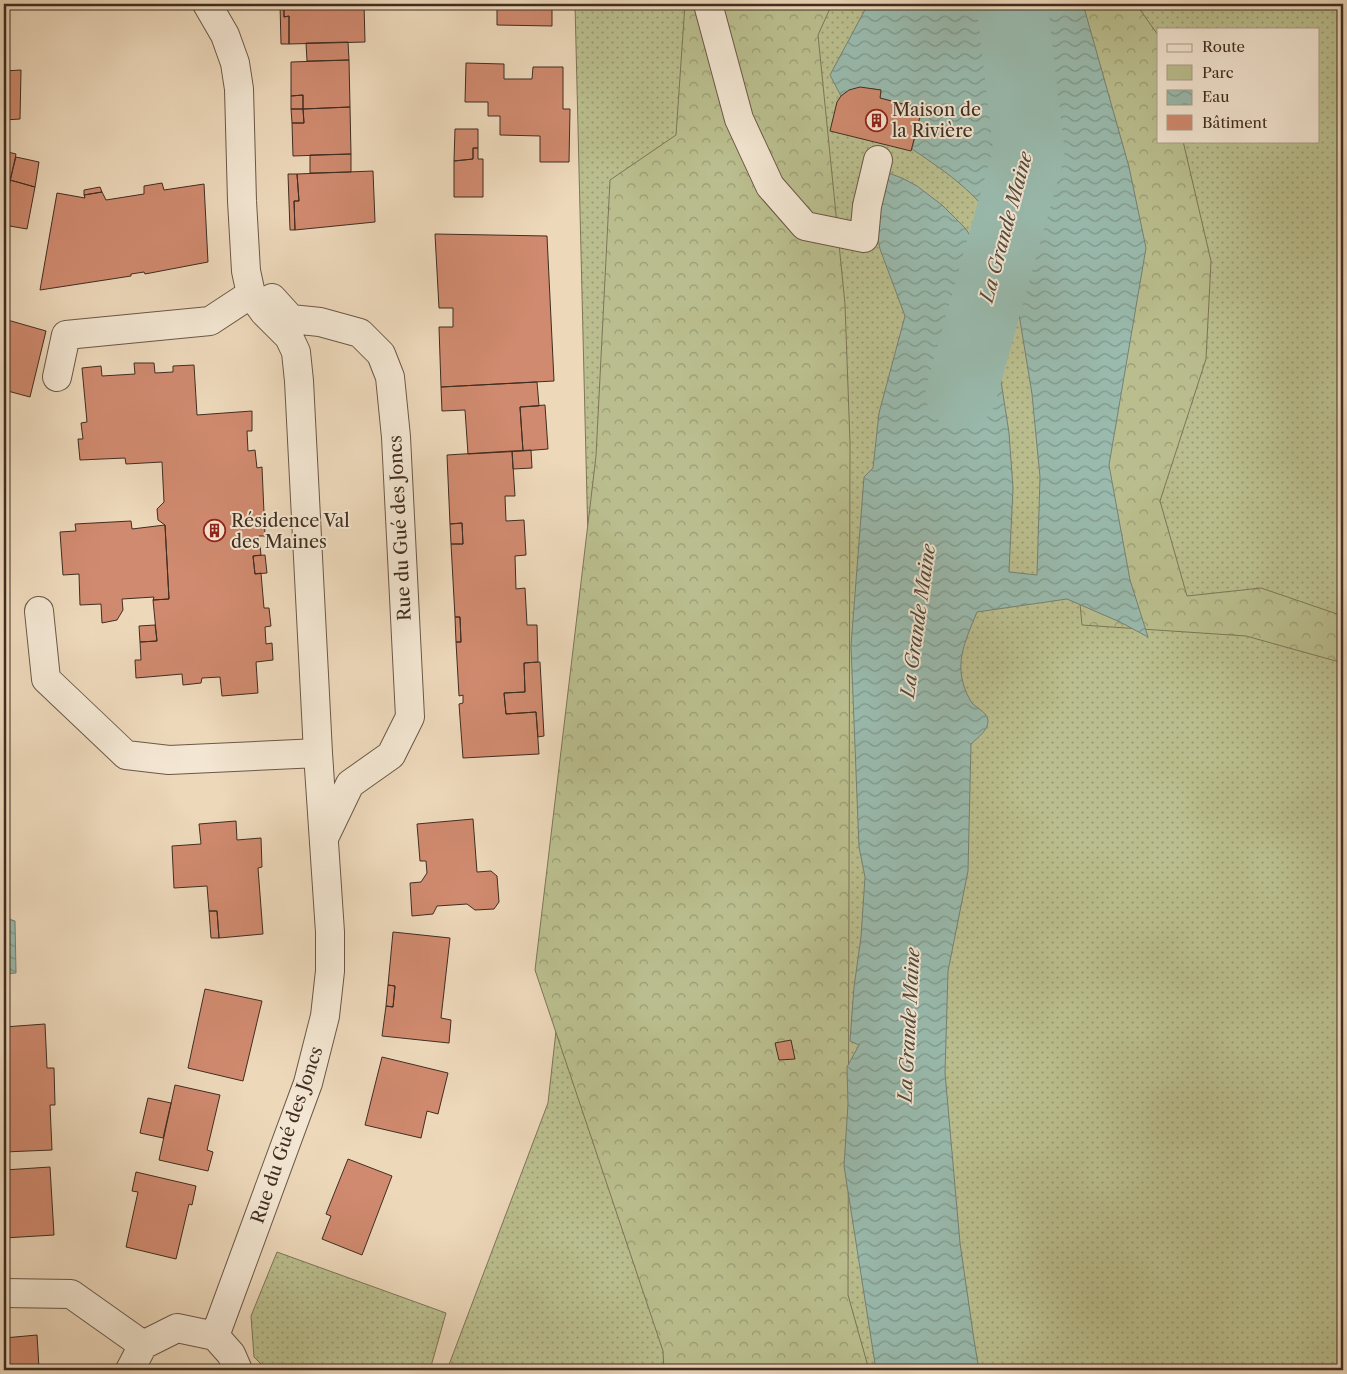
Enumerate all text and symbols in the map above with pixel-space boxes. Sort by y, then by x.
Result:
legend [1157,28,1320,142]
text: Route [1202,37,1245,56]
text: Parc [1202,63,1234,82]
text: Eau [1202,87,1230,106]
place label: Maison de la Rivière [892,99,981,142]
building icon: Maison de la Rivière [864,108,888,132]
text: Bâtiment [1202,113,1268,132]
water label: La Grande Maine [974,148,1037,307]
street label: Rue du Gué des Joncs [384,435,416,621]
place label: Résidence Val des Maines [231,510,350,553]
building icon: Résidence Val des Maines [203,519,227,543]
water label: La Grande Maine [896,542,940,701]
water label: La Grande Maine [893,946,925,1105]
street label: Rue du Gué des Joncs [246,1044,328,1226]

